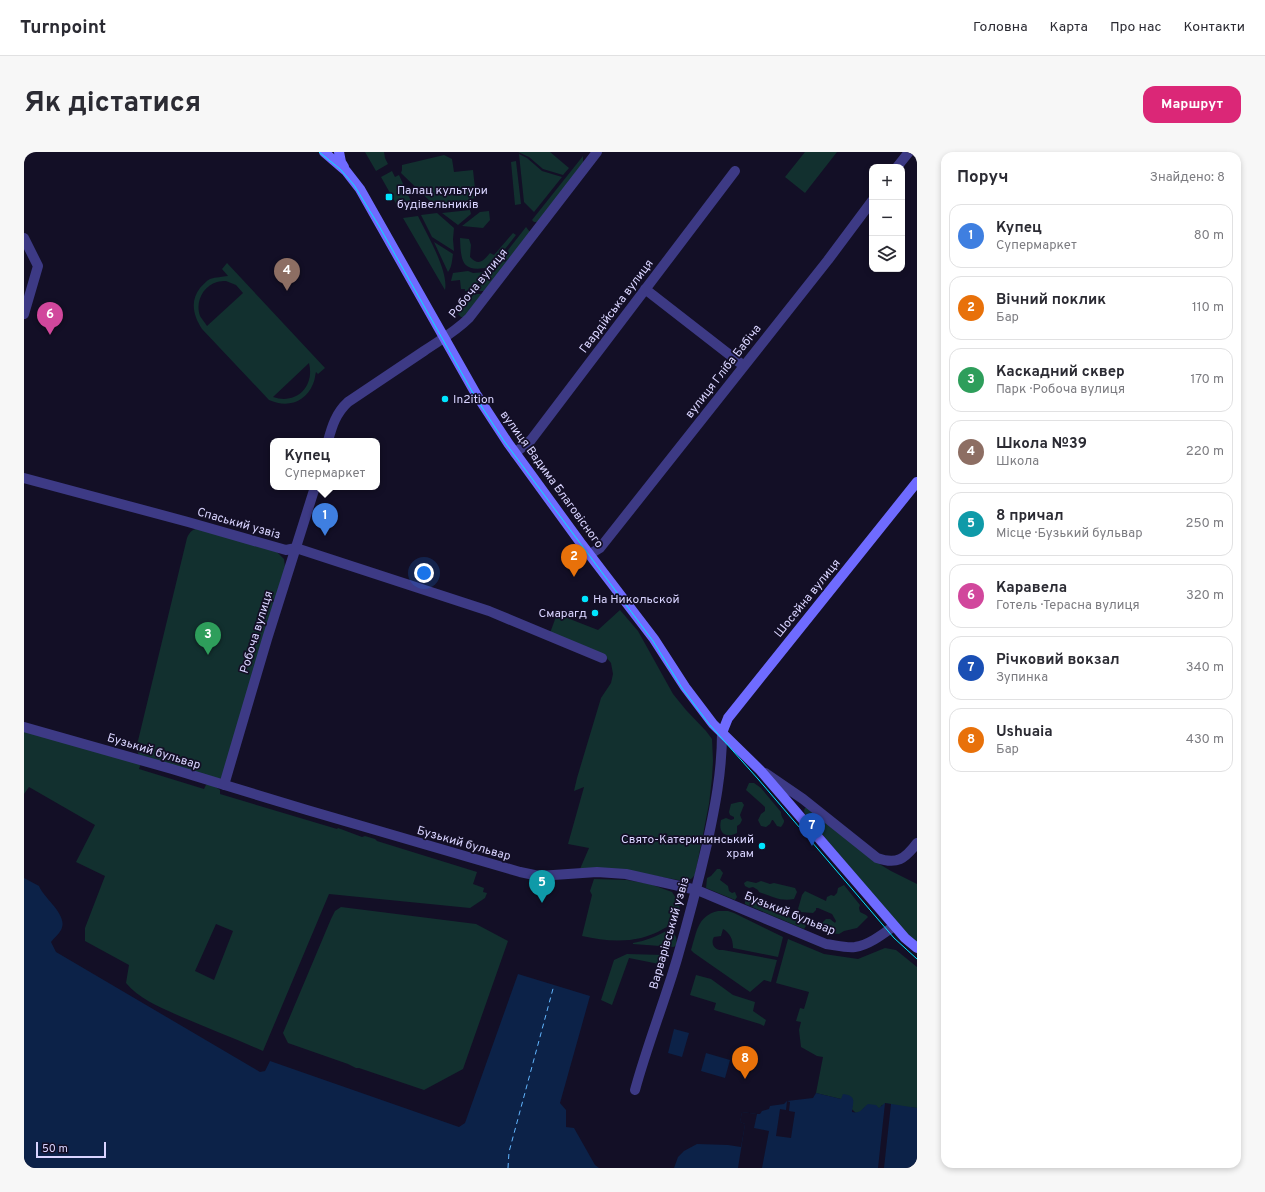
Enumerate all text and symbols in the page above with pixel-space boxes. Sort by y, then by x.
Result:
text: Turnpoint [20,16,106,40]
text: Головна [973,19,1028,36]
text: Карта [1050,19,1088,36]
text: Про нас [1110,19,1161,36]
text: Контакти [1183,19,1245,36]
text: Як дістатися [24,86,201,122]
button: Маршрут [1143,86,1241,123]
map controls [869,164,905,272]
button: + [869,164,905,200]
text: Поруч [957,167,1009,189]
text: Знайдено: 8 [1150,170,1225,186]
place label: Палац культури будівельників [397,183,488,213]
marker: Палац культури будівельників [384,192,394,202]
button: − [869,200,905,236]
text: Купец [996,219,1042,238]
text: 1 [968,228,974,244]
text: 80 m [1194,228,1224,244]
button: layers [869,236,905,272]
text: Супермаркет [996,238,1077,254]
street label: Робоча вулиця [446,245,512,322]
street label: Гвардійська вулиця [576,256,657,357]
pin: 4 [274,258,300,291]
text: Вічний поклик [996,291,1106,310]
text: 2 [967,300,975,316]
text: 110 m [1192,300,1224,316]
pin: 6 [37,302,63,335]
text: Бар [996,310,1019,326]
street label: вулиця Гліба Бабіча [682,321,765,422]
text: Каскадний сквер [996,363,1125,382]
text: 3 [967,372,975,388]
text: 170 m [1190,372,1224,388]
text: Парк · Робоча вулиця [996,382,1125,398]
place label: In2ition [453,392,494,408]
marker: In2ition [440,394,450,404]
street label: вулиця Вадима Благовісного [496,408,607,552]
text: Школа №39 [996,435,1087,454]
popup [270,438,380,490]
text: 4 [967,444,975,460]
text: 220 m [1186,444,1224,460]
text: Купец [285,447,330,466]
text: Школа [996,454,1039,470]
text: Супермаркет [285,466,365,482]
pin: 1 [312,503,338,536]
street label: Спаський узвіз [195,504,282,544]
text: 8 причал [996,507,1064,526]
text: 5 [967,516,975,532]
text: 250 m [1186,516,1224,532]
text: Місце · Бузький бульвар [996,526,1143,542]
pin: 2 [561,544,587,577]
street label: Шосейна вулиця [771,556,844,641]
your location [414,563,434,583]
text: Каравела [996,579,1067,598]
text: 6 [967,588,975,604]
text: 320 m [1186,588,1224,604]
street label: Робоча вулиця [237,589,277,675]
place label: На Никольской [593,592,679,608]
marker: На Никольской [580,594,590,604]
text: Готель · Терасна вулиця [996,598,1140,614]
place label: Смарагд [538,606,587,622]
marker: Смарагд [590,608,600,618]
pin: 3 [195,622,221,655]
text: Річковий вокзал [996,651,1120,670]
text: 7 [968,660,974,676]
text: 340 m [1186,660,1224,676]
text: Зупинка [996,670,1048,686]
text: Ushuaia [996,723,1053,742]
street label: Бузький бульвар [105,730,203,774]
text: 8 [967,732,975,748]
text: 430 m [1186,732,1224,748]
text: Бар [996,742,1019,758]
pin: 7 [799,813,825,846]
street label: Бузький бульвар [415,823,513,865]
place label: Свято-Катерининський храм [621,832,754,862]
marker: Свято-Катерининський храм [757,841,767,851]
pin: 5 [529,870,555,903]
street label: Варварівський узвіз [646,875,694,991]
street label: Бузький бульвар [742,888,838,940]
pin: 8 [732,1046,758,1079]
scale bar [36,1140,106,1159]
text: 50 m [42,1142,68,1156]

